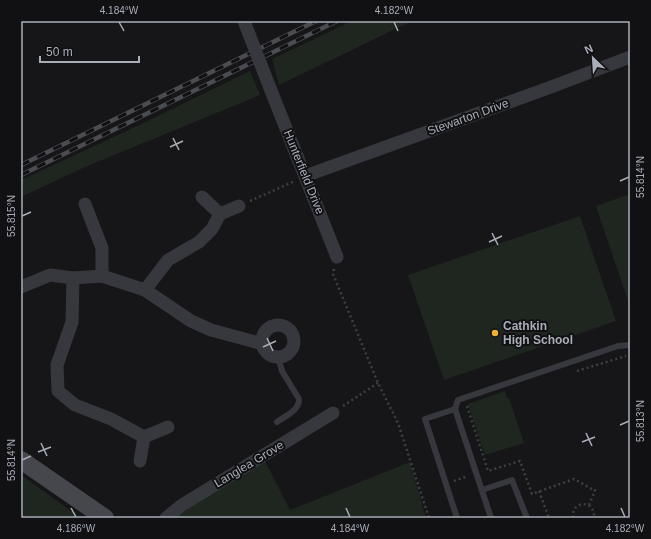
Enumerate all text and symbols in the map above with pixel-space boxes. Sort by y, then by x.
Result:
text: 4.184°W [100,5,139,16]
text: 4.182°W [375,5,414,16]
scale bar [40,38,139,64]
north arrow [573,38,613,78]
text: N [583,42,595,56]
text: 50 m [46,45,73,59]
street label: Stewarton Drive [425,96,511,138]
street label: Hunterfield Drive [281,128,327,216]
text: 55.814°N [635,156,646,198]
text: 55.815°N [6,195,17,237]
place label: Cathkin High School [503,319,573,347]
marker: Cathkin High School [490,328,500,338]
text: 55.813°N [635,400,646,442]
street label: Langlea Grove [212,438,287,490]
text: 55.814°N [6,439,17,481]
text: 4.186°W [57,523,96,534]
text: 4.184°W [331,523,370,534]
text: 4.182°W [606,523,645,534]

